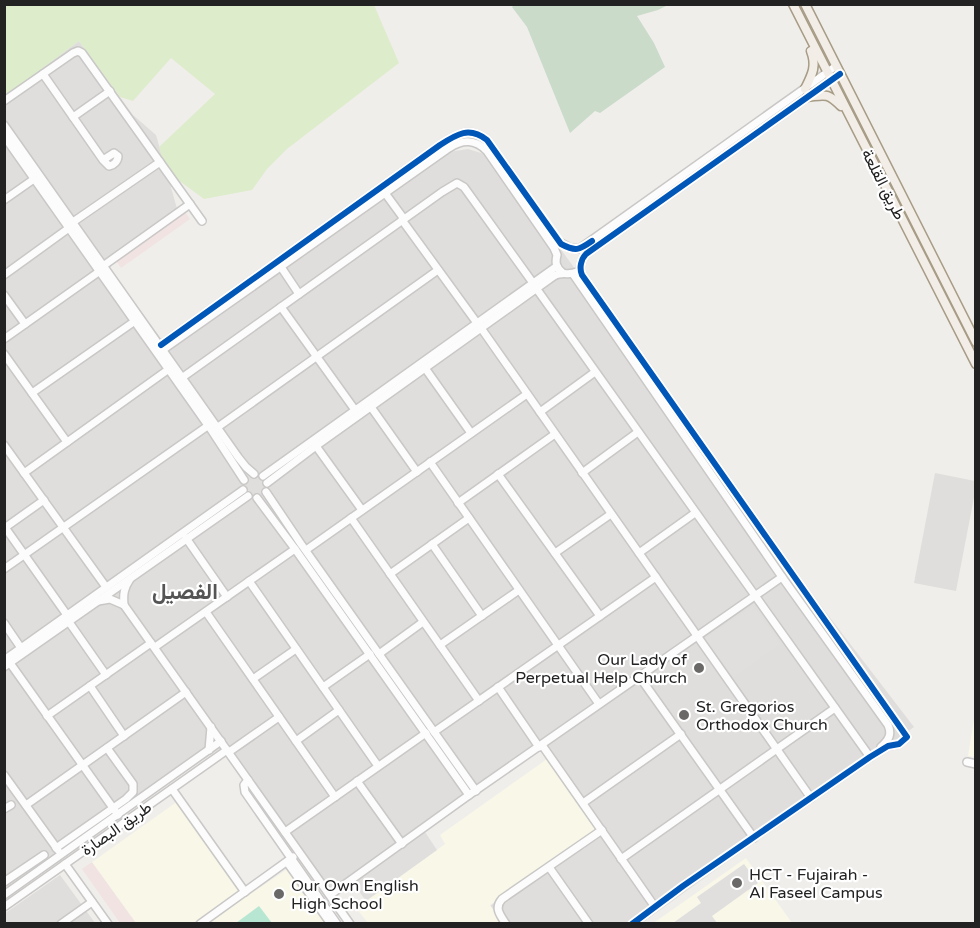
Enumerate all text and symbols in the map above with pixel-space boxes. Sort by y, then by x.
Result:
street label: طريق القلعة [857,146,909,223]
district label: الفصيل [152,579,218,605]
place label: Our Lady of Perpetual Help Church [515,650,688,688]
marker: Our Lady of Perpetual Help Church [692,661,706,675]
place label: St. Gregorios Orthodox Church [696,697,828,735]
marker: St. Gregorios Orthodox Church [677,708,691,722]
street label: طريق البصارة [77,797,156,860]
place label: HCT - Fujairah - Al Faseel Campus [749,865,883,903]
place label: Our Own English High School [291,876,419,914]
marker: HCT - Fujairah - Al Faseel Campus [730,876,744,890]
marker: Our Own English High School [272,887,286,901]

